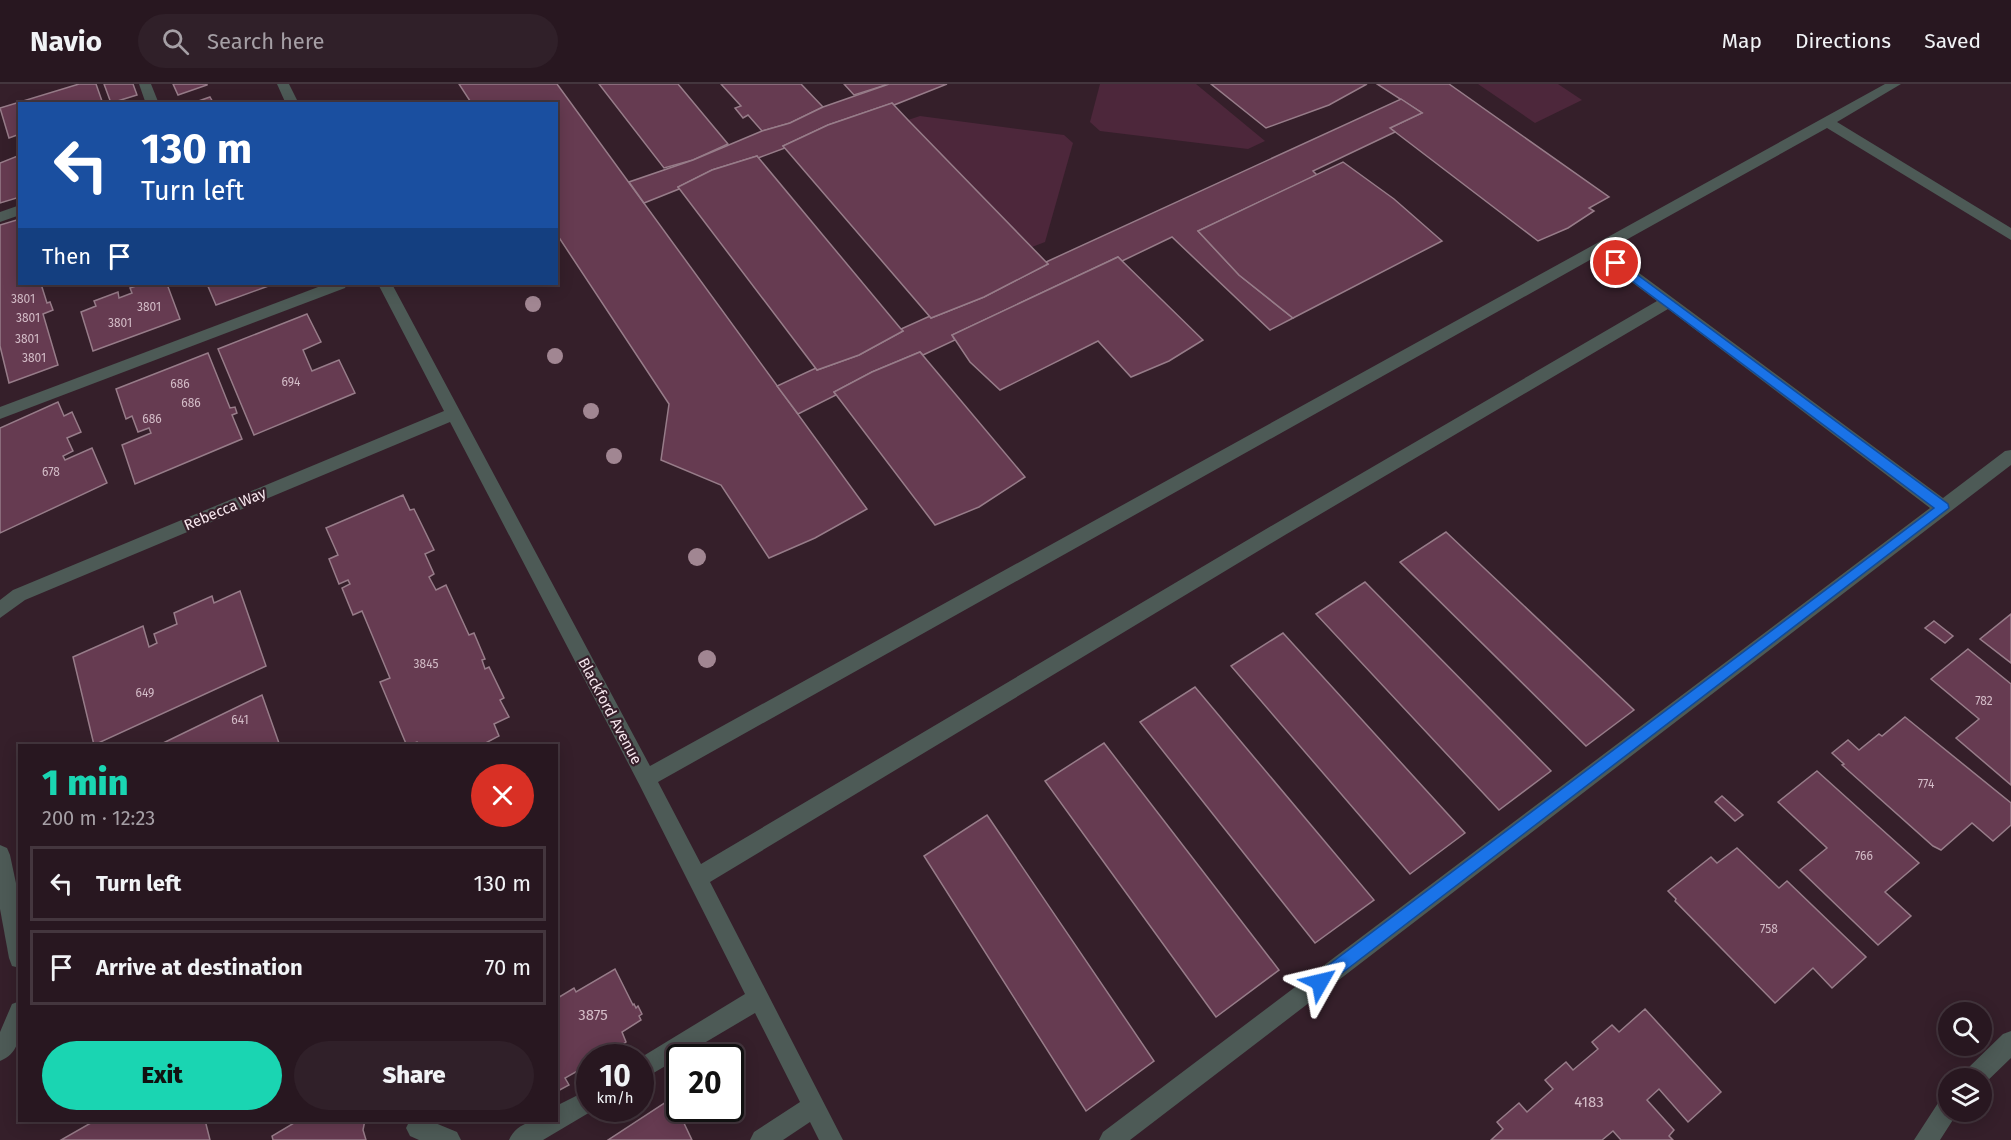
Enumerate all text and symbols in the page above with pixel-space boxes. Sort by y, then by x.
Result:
search box [138,14,558,68]
text: Navio [30,25,102,58]
icon: search [159,25,192,58]
text: Search here [207,28,325,55]
text: Map [1722,28,1762,54]
text: Directions [1795,28,1891,54]
text: Saved [1924,28,1981,54]
text: 130 m [141,124,252,174]
icon: left [42,126,120,204]
text: Turn left [141,175,244,207]
pin [1590,237,1641,288]
icon: arrive [103,240,136,273]
text: Then [42,243,91,270]
icon: arrive [1599,246,1632,279]
house number: 3801 [11,292,35,306]
house number: 3801 [137,300,161,314]
house number: 3801 [16,311,40,325]
house number: 3801 [108,316,132,330]
house number: 3801 [15,332,39,346]
house number: 3801 [22,351,46,365]
house number: 694 [282,375,301,389]
house number: 686 [170,377,190,391]
house number: 686 [181,396,201,410]
house number: 686 [142,412,162,426]
house number: 678 [42,465,60,479]
street label: Rebecca Way [181,483,269,534]
street label: Blackford Avenue [574,655,646,767]
house number: 3845 [414,657,438,671]
house number: 649 [136,686,154,700]
house number: 782 [1975,694,1993,708]
house number: 641 [231,713,249,727]
text: 1 min [42,761,128,805]
button: close [471,764,534,827]
house number: 774 [1918,777,1935,791]
text: 200 m · 12:23 [42,806,155,830]
house number: 766 [1855,849,1873,863]
icon: left [45,867,78,900]
text: Turn left [96,870,181,897]
text: 130 m [474,870,531,897]
house number: 758 [1760,922,1778,936]
position arrow [1288,950,1352,1014]
icon: arrive [45,951,78,984]
text: Arrive at destination [96,954,303,981]
text: 70 m [485,954,531,981]
map controls [1938,1002,1992,1122]
button: search [1938,1002,1992,1056]
house number: 3875 [578,1006,608,1024]
button: Exit [42,1041,282,1110]
button: Share [294,1041,534,1110]
speed limit sign: 20 [666,1044,744,1122]
text: 10 [599,1058,631,1094]
button: layers [1938,1068,1992,1122]
text: km/h [596,1089,634,1107]
house number: 4183 [1574,1093,1604,1111]

